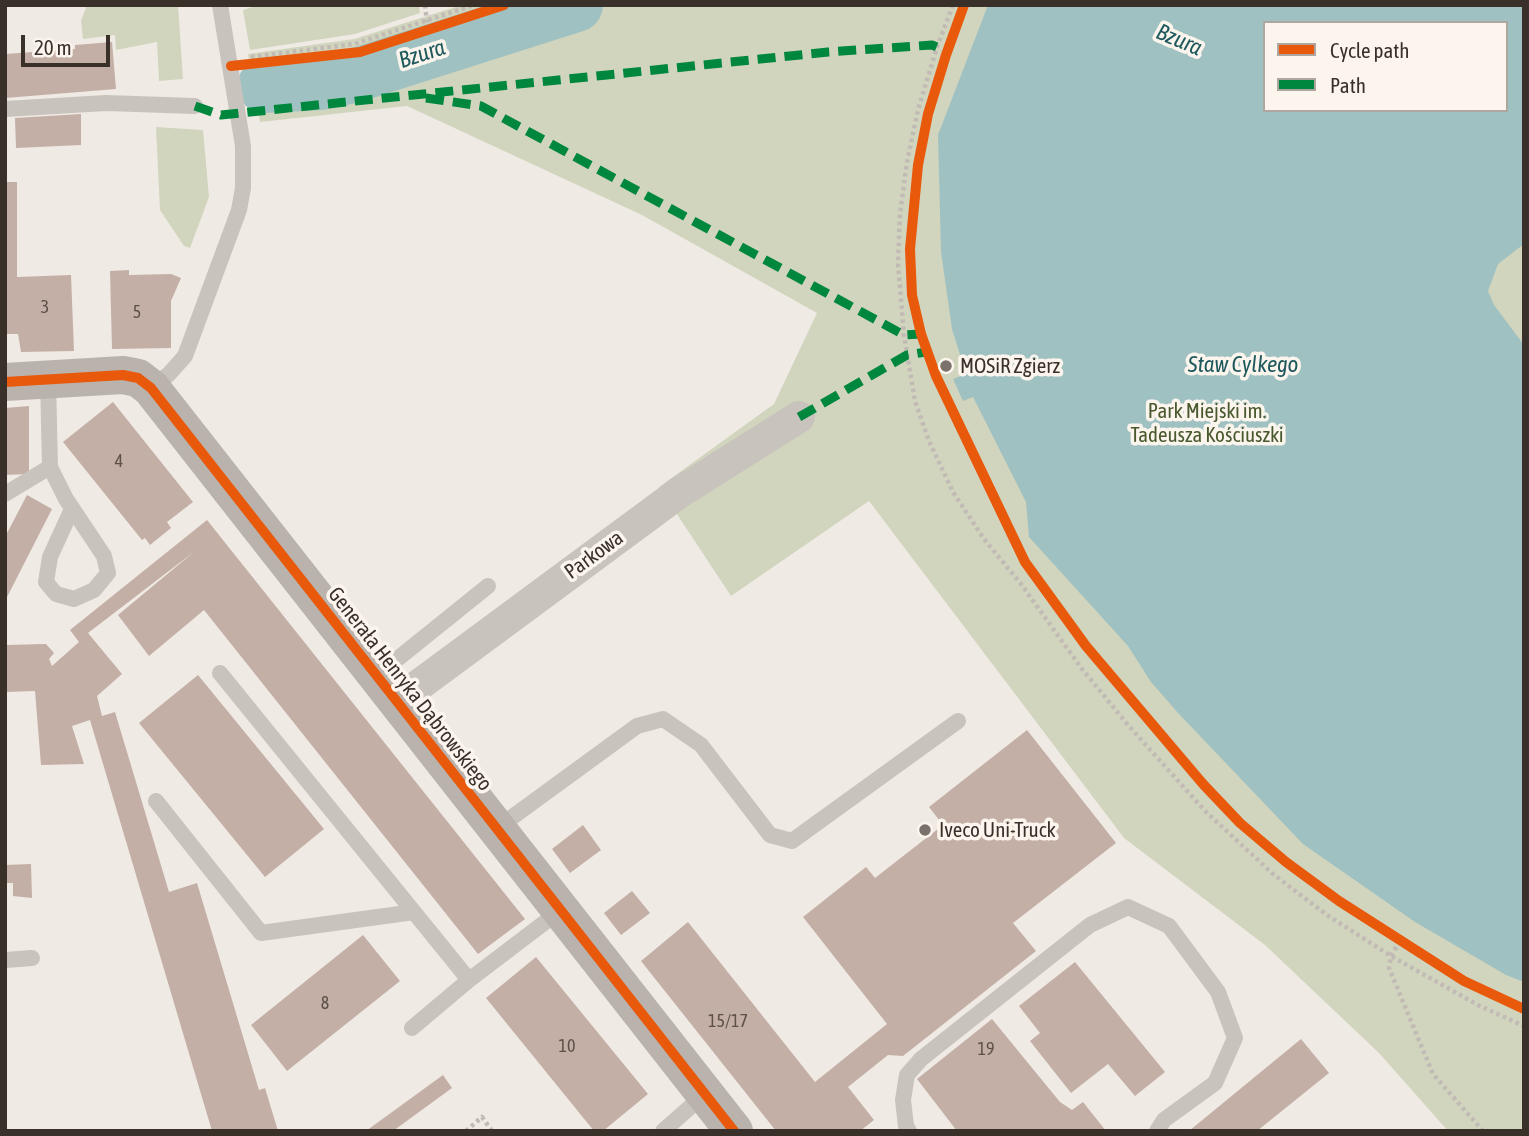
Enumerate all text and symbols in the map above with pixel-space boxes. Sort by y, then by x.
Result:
water label: Bzura [1152,18,1206,62]
scale bar [24,21,114,65]
legend [1263,21,1508,112]
water label: Bzura [395,34,449,74]
text: 20 m [34,35,72,59]
text: Cycle path [1330,38,1409,62]
text: Path [1330,73,1366,97]
house number: 3 [41,296,49,318]
house number: 5 [133,301,141,323]
water label: Staw Cylkego [1188,351,1298,379]
place label: MOSiR Zgierz [960,353,1060,379]
marker: MOSiR Zgierz [938,358,954,374]
park label: Park Miejski im. Tadeusza Kościuszki [1130,398,1284,448]
house number: 4 [115,450,123,472]
street label: Parkowa [560,525,628,585]
street label: Generała Henryka Dąbrowskiego [323,582,497,796]
place label: Iveco Uni-Truck [939,817,1056,843]
marker: Iveco Uni-Truck [917,822,933,838]
house number: 8 [321,992,329,1014]
house number: 15/17 [708,1010,748,1032]
house number: 10 [559,1035,575,1057]
house number: 19 [978,1038,994,1060]

